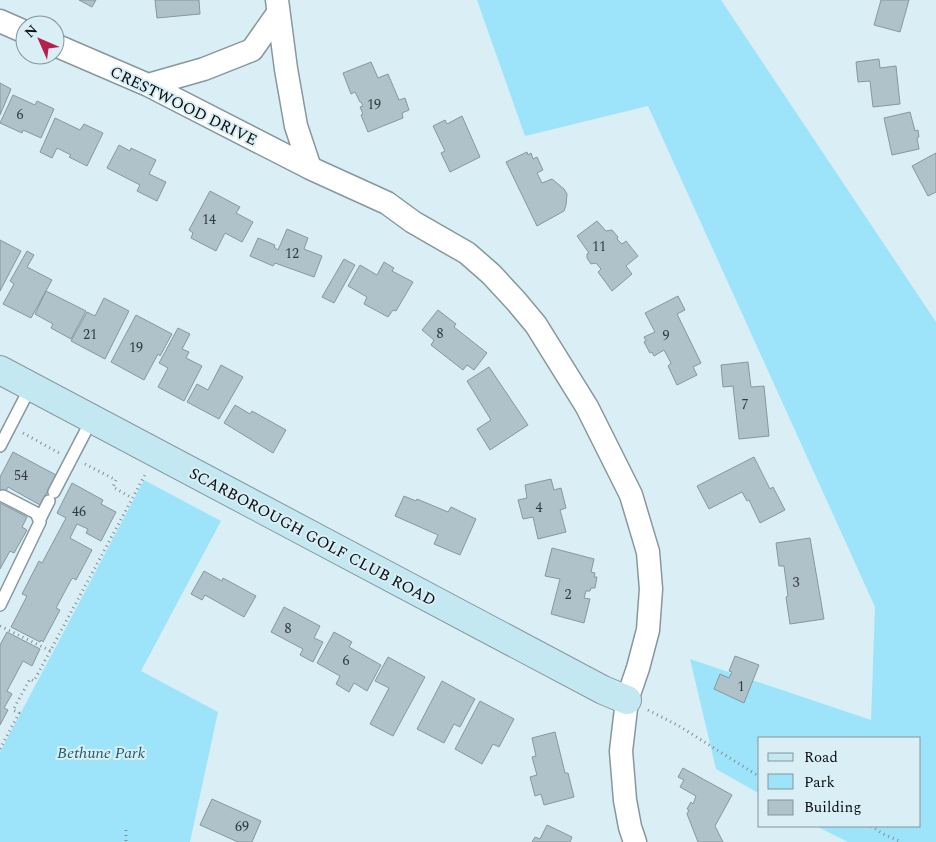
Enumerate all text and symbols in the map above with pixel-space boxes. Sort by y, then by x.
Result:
north arrow [15,15,65,65]
text: N [20,20,43,43]
street label: CRESTWOOD DRIVE [106,60,261,152]
house number: 19 [367,94,381,115]
house number: 6 [17,104,24,125]
house number: 14 [202,209,216,230]
house number: 11 [592,236,606,257]
house number: 12 [285,243,299,264]
house number: 8 [437,323,444,344]
house number: 21 [83,324,97,345]
house number: 9 [663,325,670,346]
house number: 19 [129,337,143,358]
house number: 7 [742,394,749,415]
street label: SCARBOROUGH GOLF CLUB ROAD [185,461,440,612]
house number: 54 [14,465,28,486]
house number: 4 [536,497,543,518]
house number: 46 [72,501,86,522]
house number: 3 [793,572,800,593]
house number: 2 [565,584,572,605]
house number: 8 [285,618,292,639]
house number: 6 [343,650,350,671]
house number: 1 [738,676,745,697]
legend [758,737,921,827]
park label: Bethune Park [57,741,146,765]
text: Road [804,746,838,769]
text: Park [804,771,835,794]
text: Building [804,796,861,819]
house number: 69 [235,816,249,837]

